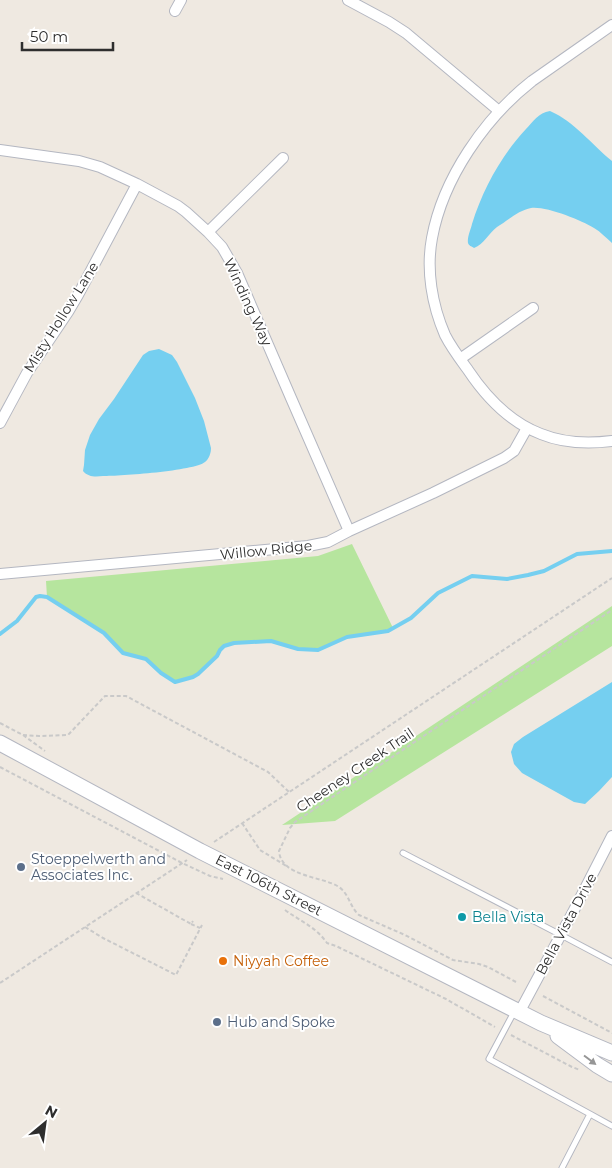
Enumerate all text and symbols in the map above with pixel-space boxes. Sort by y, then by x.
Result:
scale bar [22,20,114,52]
text: 50 m [30,27,68,46]
street label: Winding Way [220,255,276,349]
street label: Misty Hollow Lane [20,258,102,376]
street label: Willow Ridge [219,536,313,564]
street label: Cheeney Creek Trail [293,724,417,816]
place label: Stoeppelwerth and Associates Inc. [31,850,166,884]
street label: East 106th Street [212,850,326,920]
marker: Stoeppelwerth and Associates Inc. [15,861,27,873]
street label: Bella Vista Drive [532,870,600,978]
place label: Bella Vista [472,908,544,926]
marker: Bella Vista [456,911,468,923]
place label: Niyyah Coffee [233,952,329,970]
marker: Niyyah Coffee [217,955,229,967]
place label: Hub and Spoke [227,1013,335,1031]
marker: Hub and Spoke [211,1016,223,1028]
one-way arrow [583,1055,597,1065]
north arrow [20,1098,70,1148]
text: N [42,1101,61,1122]

